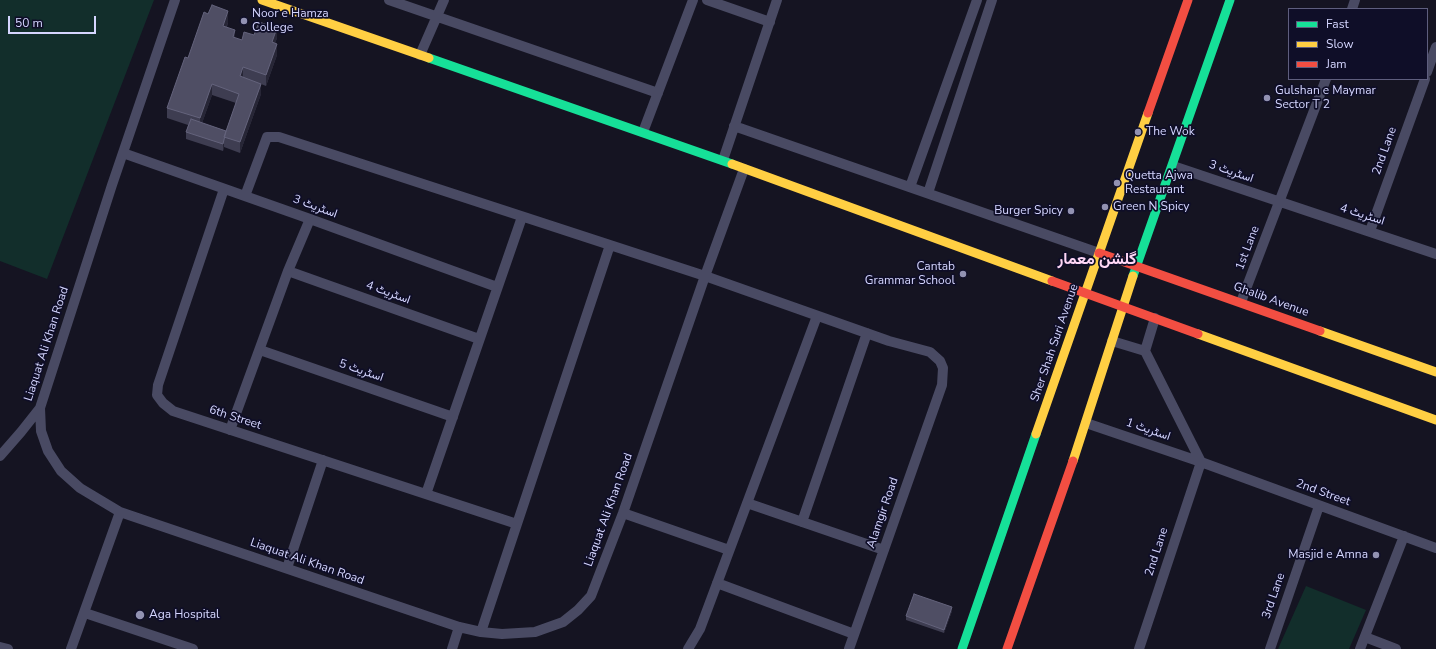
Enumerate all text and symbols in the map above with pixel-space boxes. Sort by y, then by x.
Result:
place label: Noor e Hamza College [252,7,329,35]
scale bar [10,8,98,34]
legend [1288,8,1428,80]
text: 50 m [15,15,43,31]
marker: Noor e Hamza College [239,16,249,26]
text: Fast [1326,16,1349,32]
text: Slow [1326,36,1354,52]
text: Jam [1326,56,1347,72]
place label: Gulshan e Maymar Sector T 2 [1275,84,1376,112]
marker: Gulshan e Maymar Sector T 2 [1262,93,1272,103]
place label: The Wok [1146,125,1195,139]
street label: 2nd Lane [1370,125,1400,177]
marker: The Wok [1133,127,1143,137]
street label: اسٹریٹ 3 [1207,158,1255,186]
place label: Quetta Ajwa Restaurant [1125,169,1193,197]
marker: Quetta Ajwa Restaurant [1112,178,1122,188]
street label: اسٹریٹ 3 [291,192,339,222]
place label: Green N Spicy [1113,200,1189,214]
street label: اسٹریٹ 4 [1338,201,1386,229]
marker: Green N Spicy [1100,202,1110,212]
place label: Burger Spicy [994,204,1063,218]
marker: Burger Spicy [1066,206,1076,216]
street label: 1st Lane [1233,224,1263,272]
district label: گلشن معمار [1057,250,1137,270]
place label: Cantab Grammar School [865,260,955,288]
marker: Cantab Grammar School [958,269,968,279]
street label: اسٹریٹ 4 [364,278,412,308]
street label: Ghalib Avenue [1231,280,1311,320]
street label: Sher Shah Suri Avenue [1028,282,1082,404]
street label: Liaquat Ali Khan Road [22,285,72,403]
street label: اسٹریٹ 5 [337,357,385,385]
street label: 6th Street [207,403,263,433]
street label: اسٹریٹ 1 [1124,416,1172,444]
street label: Liaquat Ali Khan Road [582,451,636,569]
street label: Alamgir Road [864,476,902,550]
street label: 2nd Street [1294,477,1352,509]
street label: 2nd Lane [1142,526,1172,578]
street label: Liaquat Ali Khan Road [248,536,366,588]
place label: Masjid e Amna [1288,548,1368,562]
marker: Masjid e Amna [1371,550,1381,560]
street label: 3rd Lane [1259,571,1289,621]
place label: Aga Hospital [149,608,220,622]
marker: Aga Hospital [134,609,146,621]

